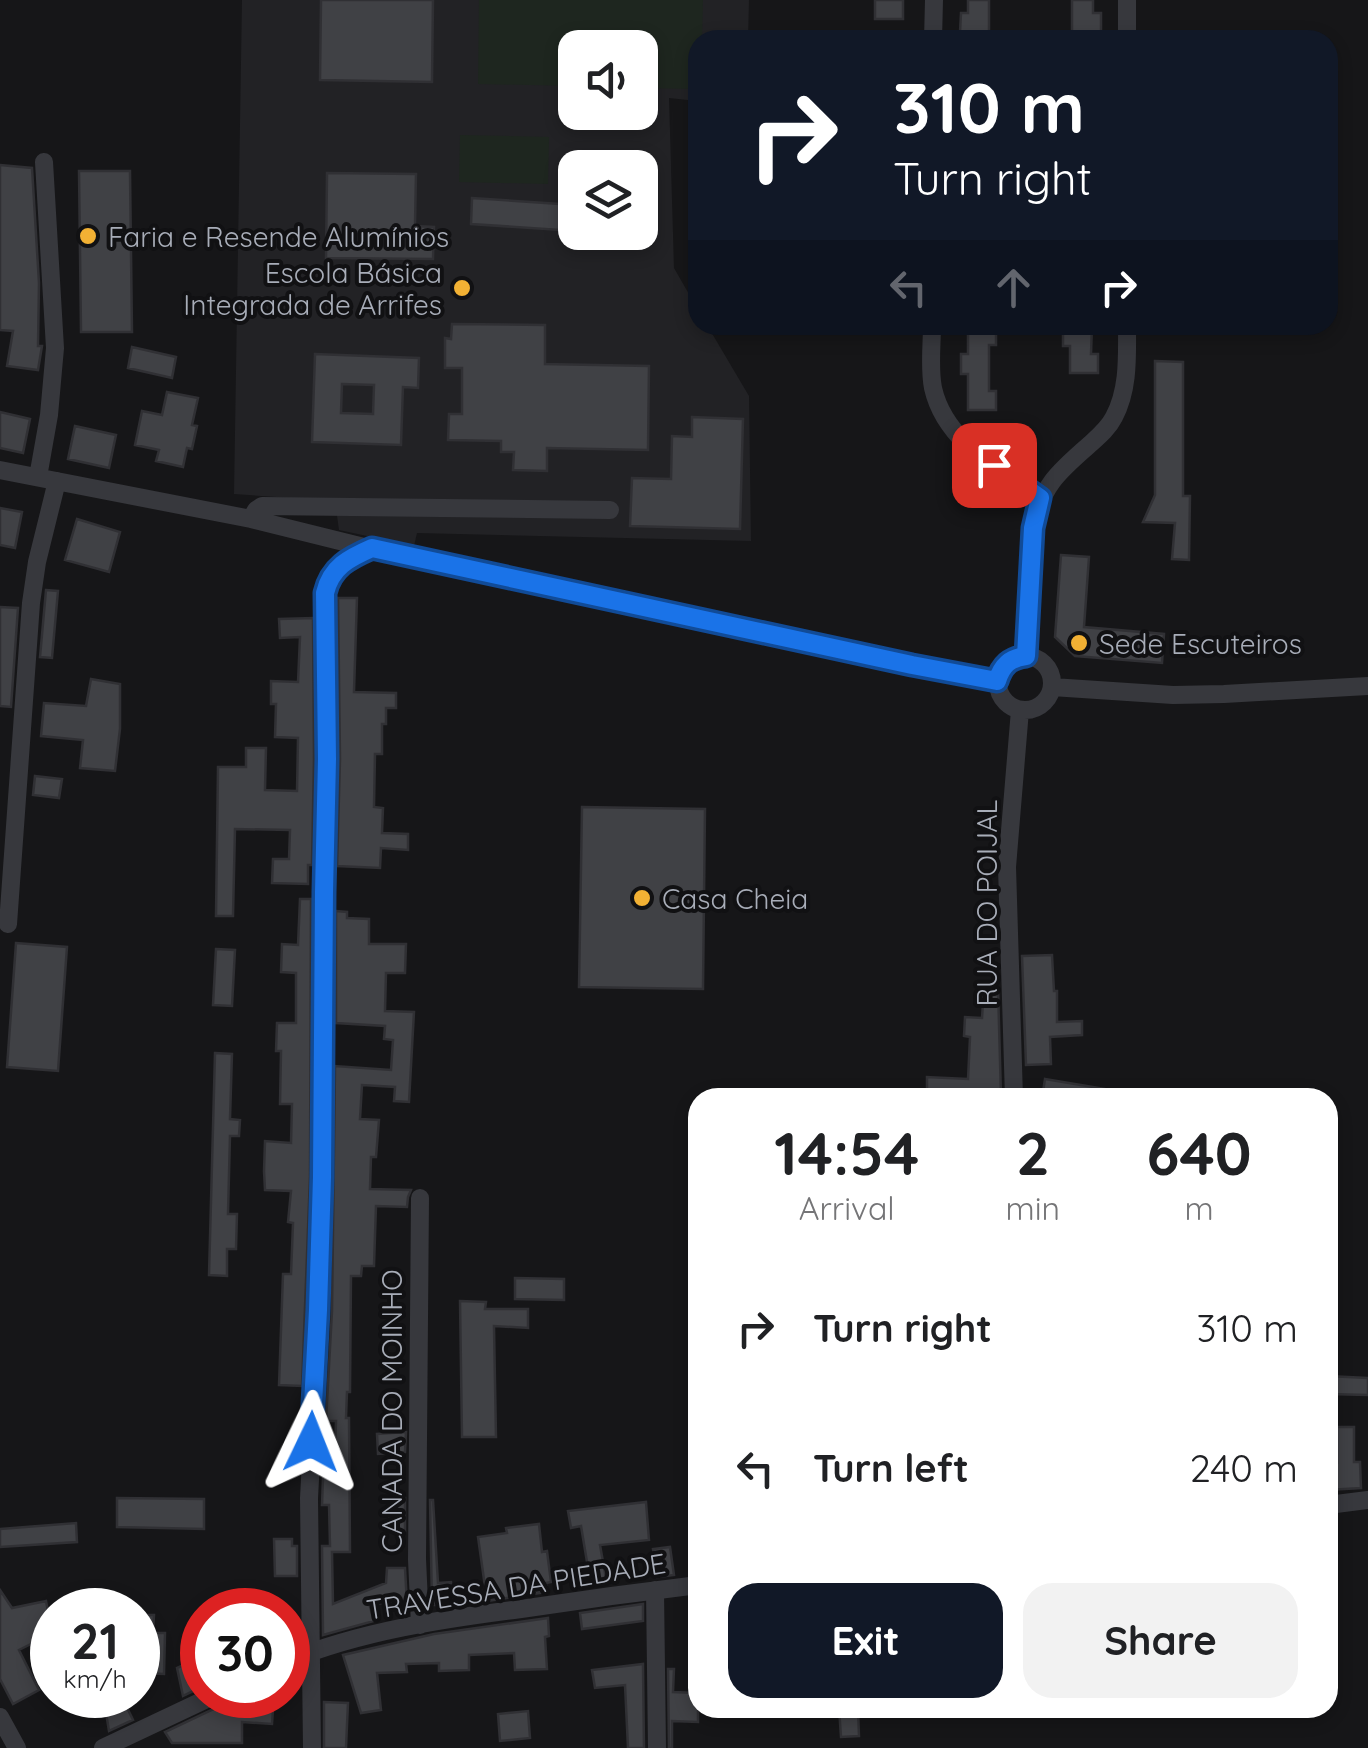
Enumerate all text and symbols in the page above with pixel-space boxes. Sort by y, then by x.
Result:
map controls [558,30,658,250]
button: sound [558,30,658,130]
text: 310 m [893,63,1085,151]
icon: right [728,70,858,200]
button: layers [558,150,658,250]
text: Turn right [893,150,1092,206]
place label: Faria e Resende Alumínios [108,219,449,254]
marker: Faria e Resende Alumínios [77,225,99,247]
place label: Escola Básica Integrada de Arrifes [183,255,442,322]
icon: left [881,260,936,315]
icon: ahead [986,260,1041,315]
icon: right [1091,260,1146,315]
marker: Escola Básica Integrada de Arrifes [451,277,473,299]
pin [952,423,1037,508]
icon: arrive [967,438,1022,493]
place label: Sede Escuteiros [1099,626,1302,661]
marker: Sede Escuteiros [1068,632,1090,654]
street label: RUA DO POIJAL [969,799,1004,1007]
place label: Casa Cheia [662,881,808,916]
marker: Casa Cheia [631,887,653,909]
text: 14:54 [774,1115,919,1190]
text: 2 [1016,1115,1050,1190]
text: 640 [1146,1115,1252,1190]
text: Arrival [799,1188,895,1228]
text: min [1006,1188,1060,1228]
text: m [1184,1188,1214,1228]
street label: CANADA DO MOINHO [374,1269,409,1553]
icon: right [728,1301,783,1356]
text: Turn right [813,1304,992,1352]
text: 310 m [1196,1304,1298,1352]
position arrow [259,1390,363,1494]
icon: left [728,1441,783,1496]
text: Turn left [813,1444,969,1492]
text: 240 m [1190,1444,1298,1492]
street label: TRAVESSA DA PIEDADE [364,1545,668,1627]
button: Exit [728,1583,1003,1698]
button: Share [1023,1583,1298,1698]
speed limit sign: 30 [180,1588,310,1718]
text: 21 [71,1609,119,1672]
text: km/h [63,1663,127,1694]

